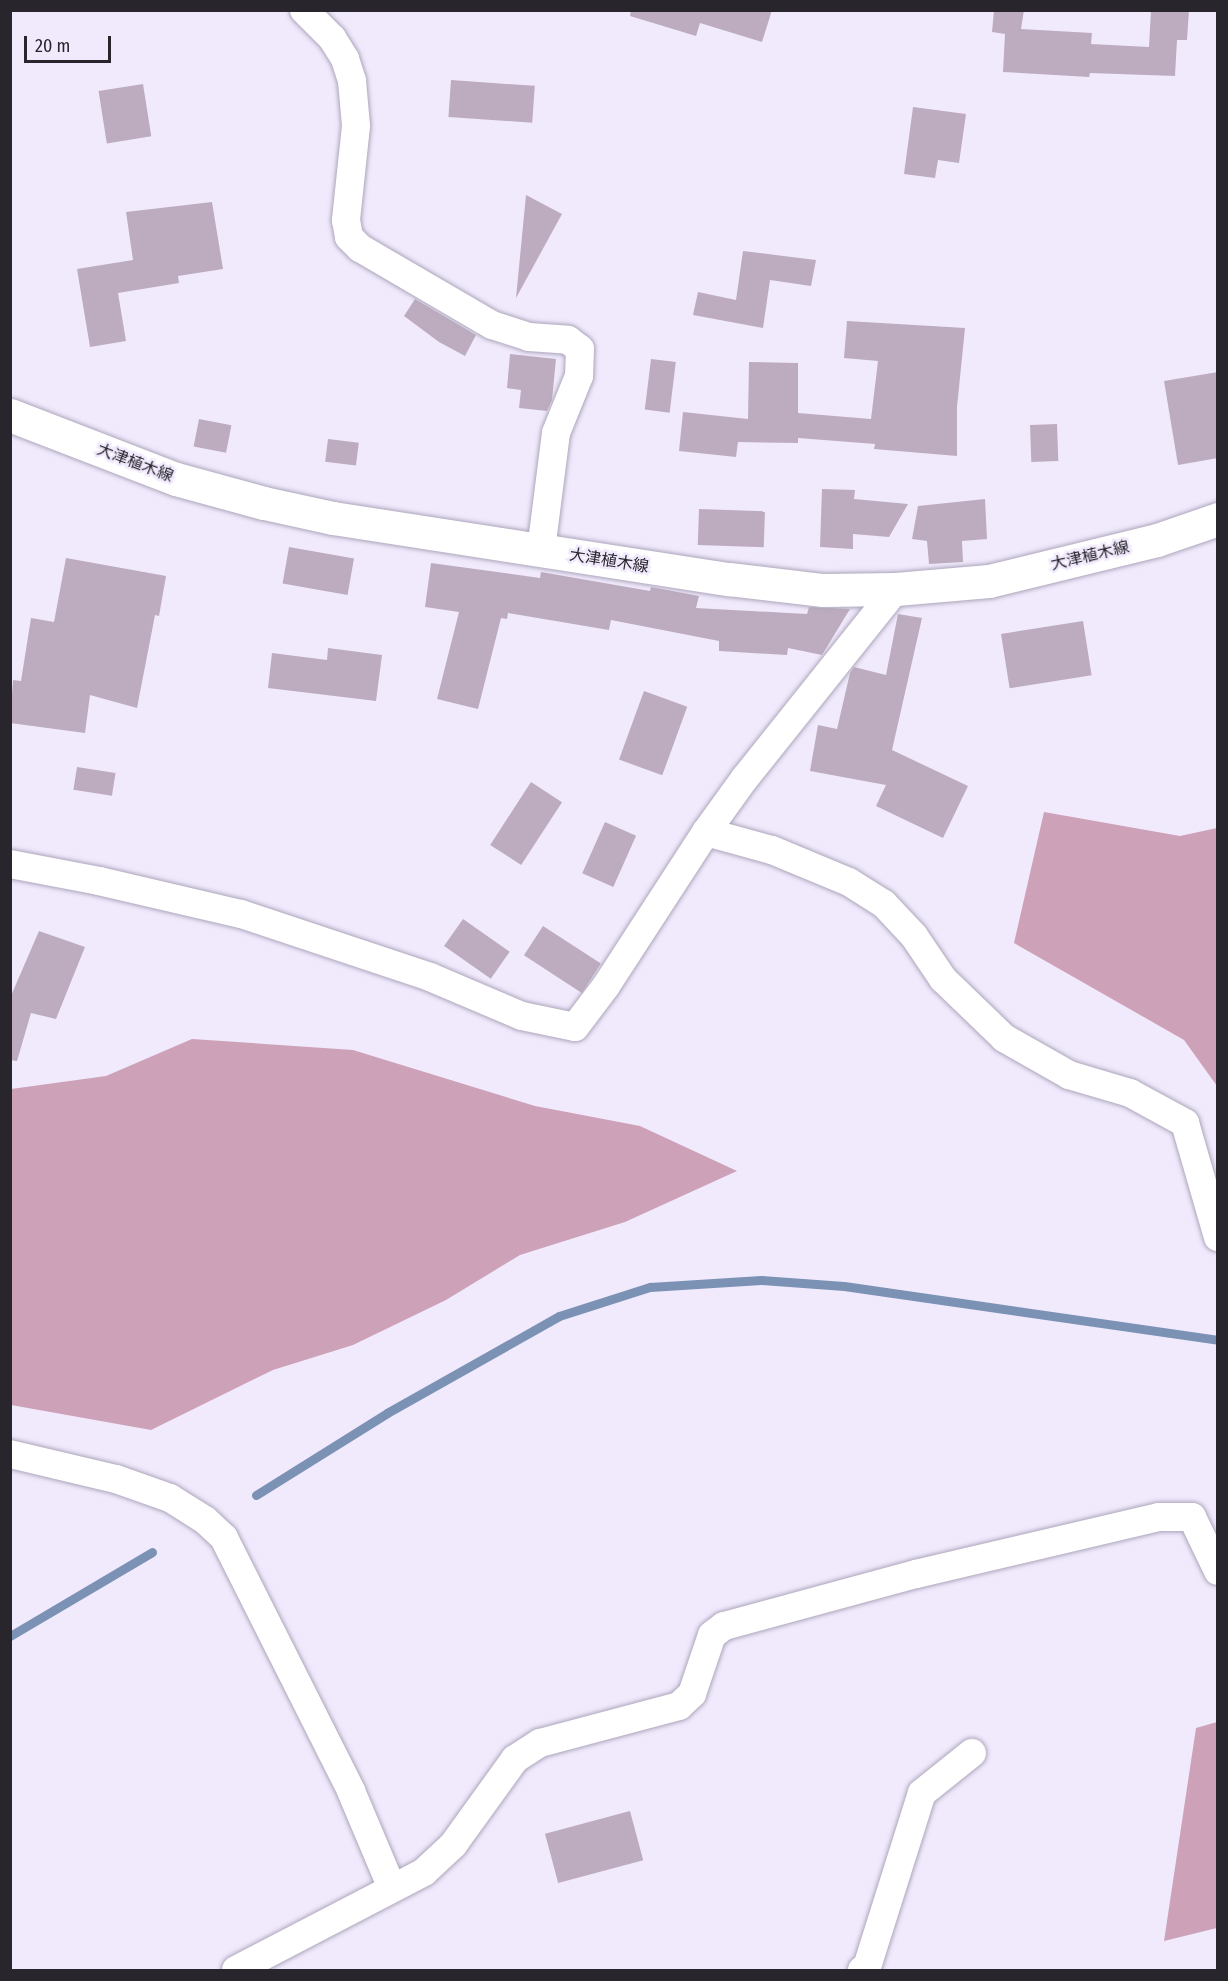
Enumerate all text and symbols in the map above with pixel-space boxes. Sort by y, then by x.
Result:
scale bar [27,24,114,62]
text: 20 m [35,35,70,57]
street label: 大津植木線 [94,440,176,486]
street label: 大津植木線 [1049,538,1131,574]
street label: 大津植木線 [568,545,650,577]

